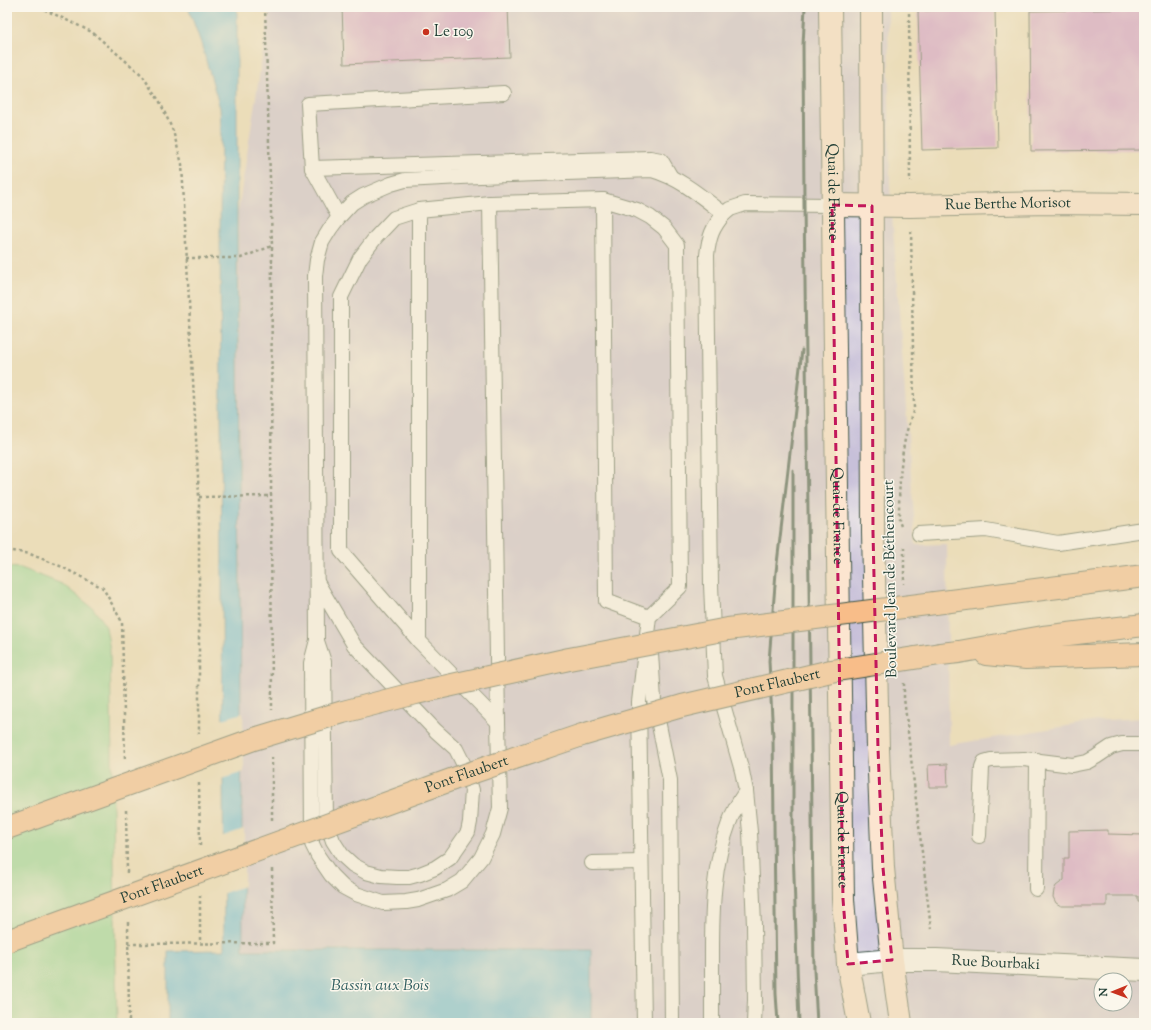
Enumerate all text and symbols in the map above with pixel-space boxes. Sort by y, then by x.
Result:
place label: Le 109 [434,22,473,43]
marker: Le 109 [421,27,431,37]
street label: Quai de France [821,143,844,241]
street label: Rue Berthe Morisot [945,192,1071,216]
street label: Quai de France [826,467,849,565]
street label: Boulevard Jean de Béthencourt [879,480,903,678]
street label: Pont Flaubert [733,663,822,704]
street label: Pont Flaubert [422,750,511,799]
street label: Quai de France [831,791,853,889]
street label: Pont Flaubert [118,860,206,909]
street label: Rue Bourbaki [951,950,1040,975]
north arrow [1093,972,1133,1012]
water label: Bassin aux Bois [331,975,429,998]
text: N [1096,987,1112,998]

